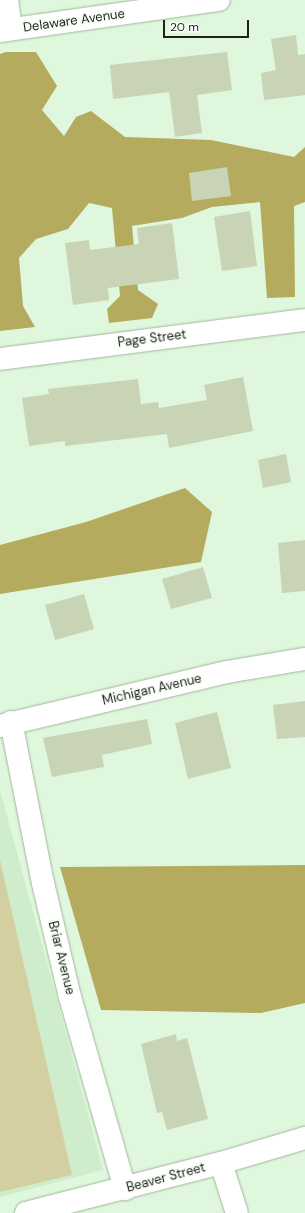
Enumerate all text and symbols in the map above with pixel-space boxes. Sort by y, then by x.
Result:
street label: Delaware Avenue [22,6,126,36]
scale bar [165,12,251,38]
text: 20 m [170,19,199,35]
street label: Page Street [117,327,187,351]
street label: Michigan Avenue [101,671,203,709]
street label: Briar Avenue [44,920,78,996]
street label: Beaver Street [125,1160,207,1196]

